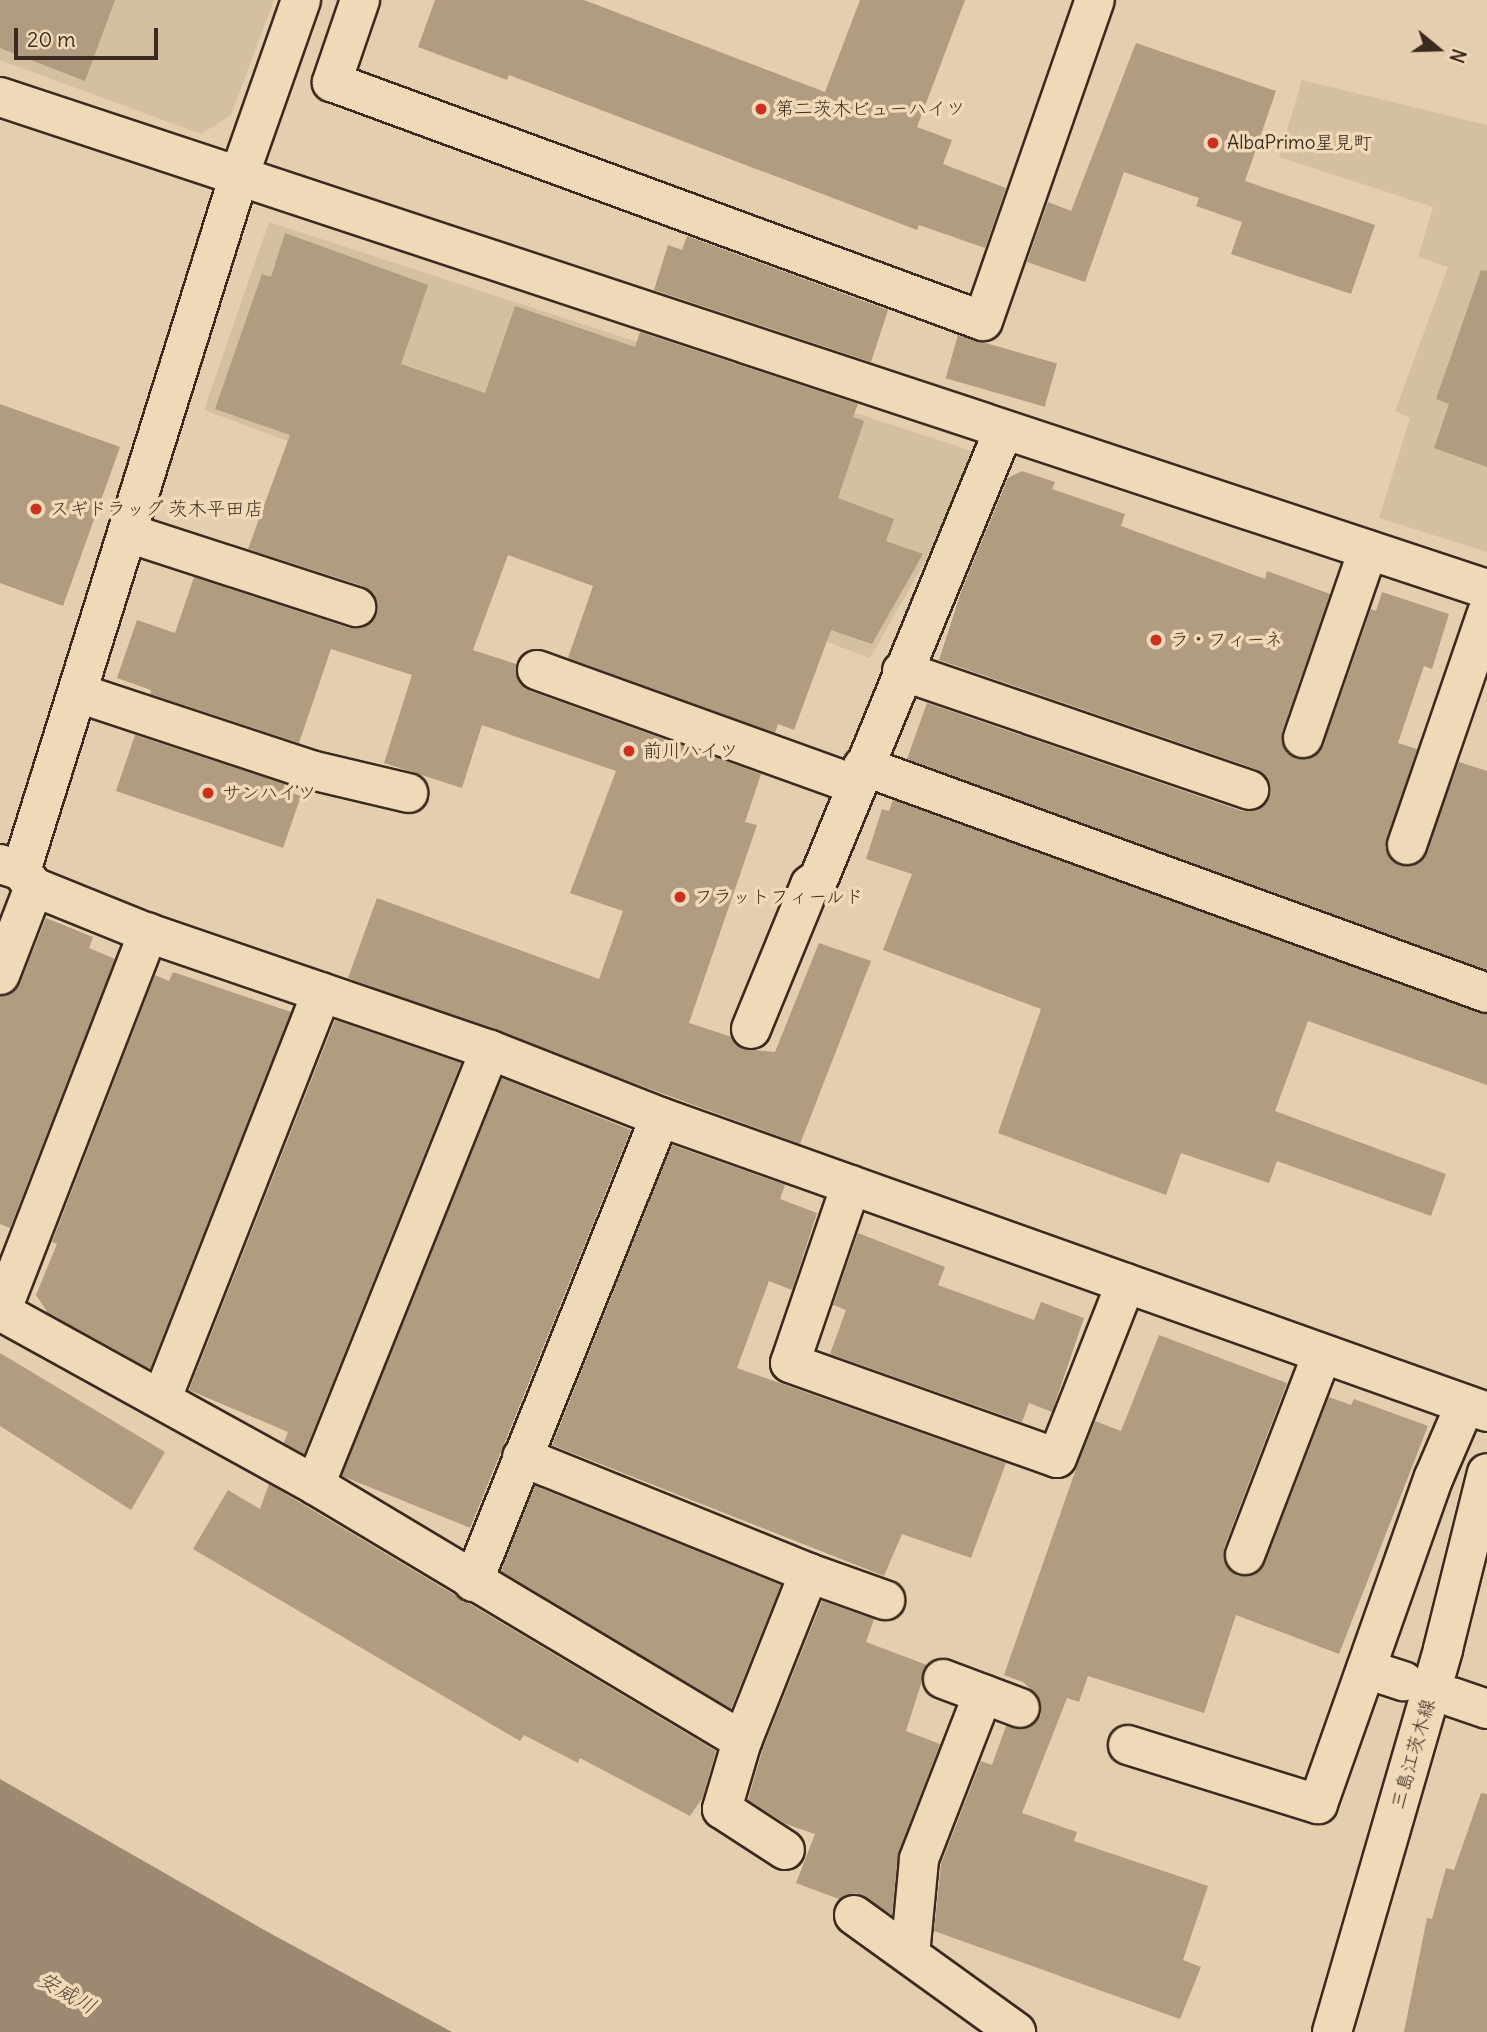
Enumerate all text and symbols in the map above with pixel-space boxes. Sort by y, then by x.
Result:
scale bar [18,14,161,58]
north arrow [1403,14,1473,84]
text: 20 m [27,26,76,53]
text: N [1444,46,1471,66]
place label: 第二茨木ビューハイツ [775,98,965,120]
marker: 第二茨木ビューハイツ [753,101,769,117]
place label: AlbaPrimo星見町 [1227,132,1372,154]
marker: AlbaPrimo星見町 [1205,135,1221,151]
place label: スギドラッグ 茨木平田店 [50,498,264,520]
marker: スギドラッグ 茨木平田店 [28,501,44,517]
place label: ラ・フィーネ [1170,629,1284,651]
marker: ラ・フィーネ [1148,632,1164,648]
place label: 前川ハイツ [643,740,738,762]
marker: 前川ハイツ [621,743,637,759]
place label: サンハイツ [222,782,317,804]
marker: サンハイツ [200,785,216,801]
place label: フラットフィールド [694,886,865,908]
marker: フラットフィールド [672,889,688,905]
street label: 三島江茨木線 [1386,1696,1440,1812]
water label: 安威川 [33,1966,101,2020]

